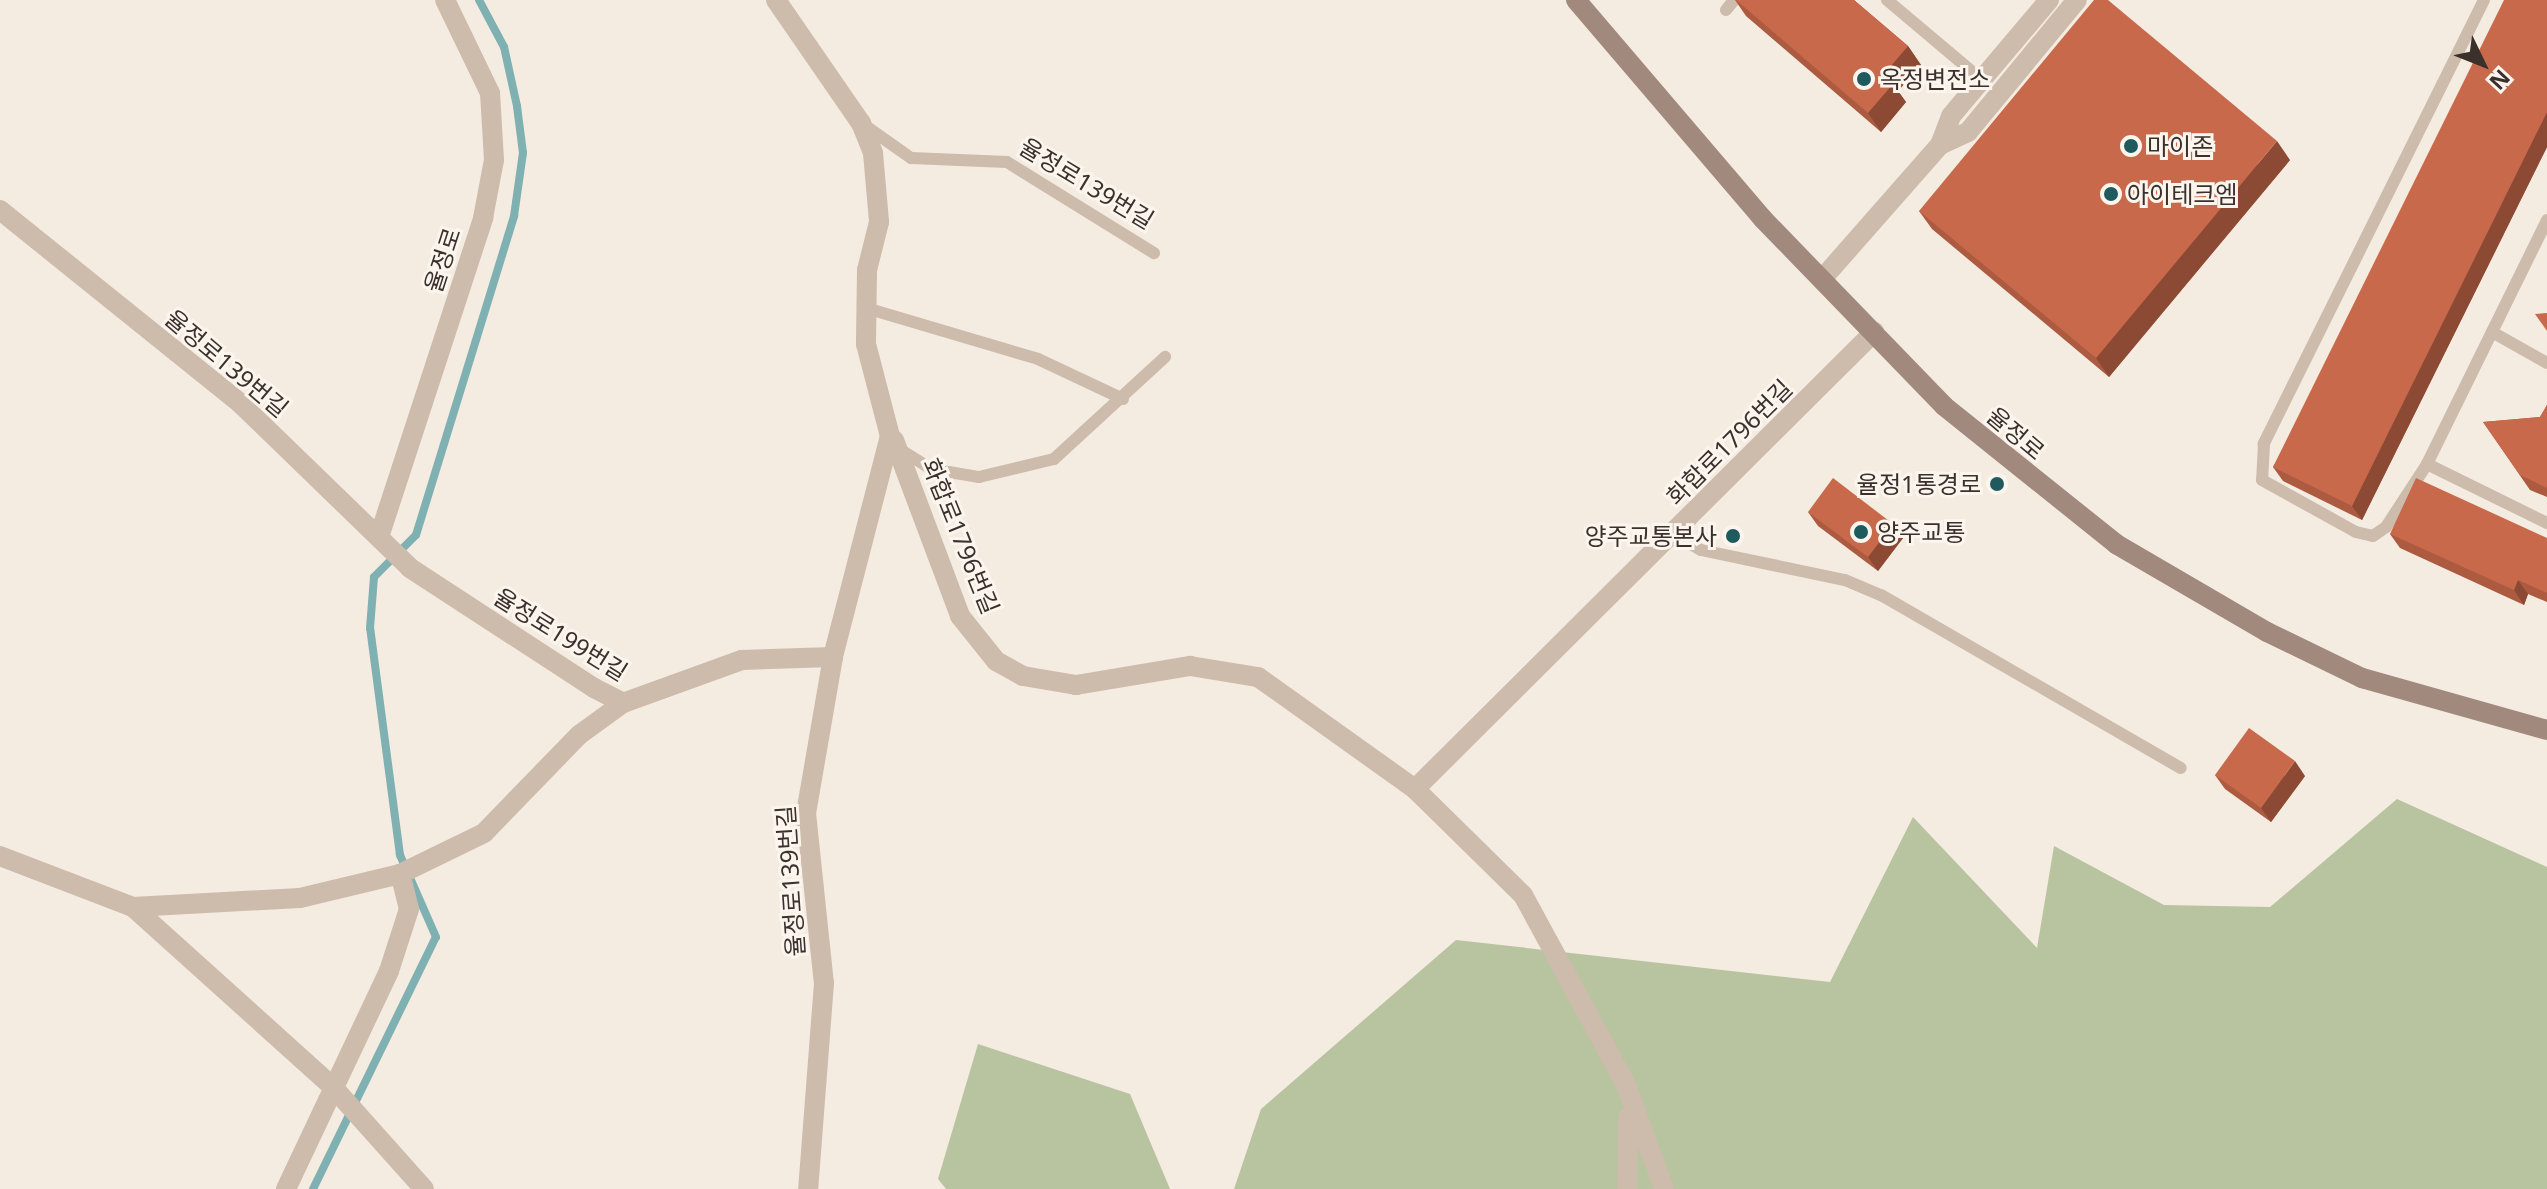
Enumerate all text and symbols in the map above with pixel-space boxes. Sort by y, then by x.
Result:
north arrow [2443,24,2523,104]
text: N [2483,64,2518,97]
place label: 옥정변전소 [1880,65,1990,93]
marker: 옥정변전소 [1855,70,1873,88]
street label: 율정로139번길 [1015,132,1159,234]
place label: 마이존 [2147,132,2213,160]
marker: 마이존 [2122,137,2140,155]
place label: 아이테크엠 [2127,180,2237,208]
marker: 아이테크엠 [2102,185,2120,203]
street label: 율정로 [418,224,466,296]
street label: 율정로139번길 [160,303,294,423]
street label: 화합로1796번길 [1660,373,1798,511]
street label: 율정로 [1981,401,2051,465]
street label: 화합로1796번길 [917,454,1005,618]
place label: 율정1통경로 [1857,470,1981,498]
marker: 율정1통경로 [1988,475,2006,493]
place label: 양주교통 [1877,518,1965,546]
place label: 양주교통본사 [1585,522,1717,550]
marker: 양주교통 [1852,523,1870,541]
marker: 양주교통본사 [1724,527,1742,545]
street label: 율정로199번길 [489,582,633,686]
street label: 율정로139번길 [770,804,810,958]

